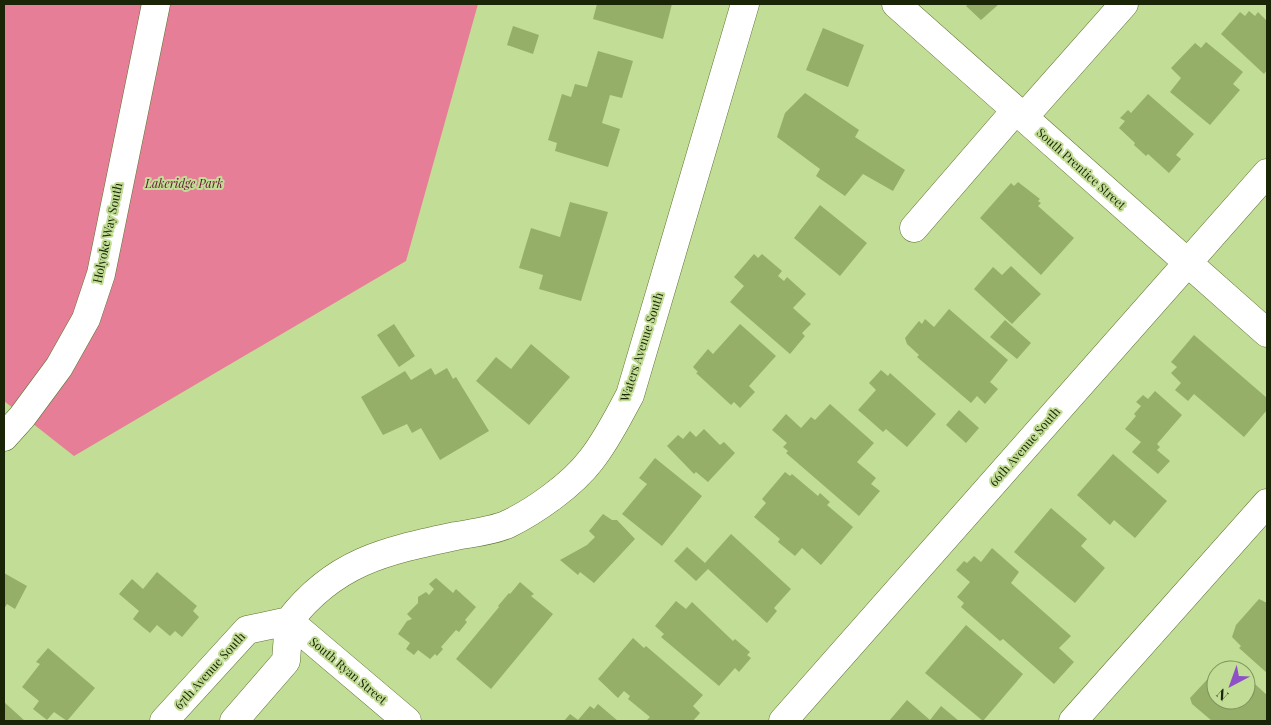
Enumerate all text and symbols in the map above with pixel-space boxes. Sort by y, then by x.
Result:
street label: South Prentice Street [1034,124,1130,213]
park label: Lakeridge Park [144,175,223,191]
street label: Holyoke Way South [89,181,125,284]
street label: Waters Avenue South [616,290,666,404]
street label: 66th Avenue South [985,403,1063,489]
street label: 67th Avenue South [170,628,248,712]
street label: South Ryan Street [307,633,391,708]
north arrow [1206,660,1256,710]
text: N [1212,685,1232,706]

